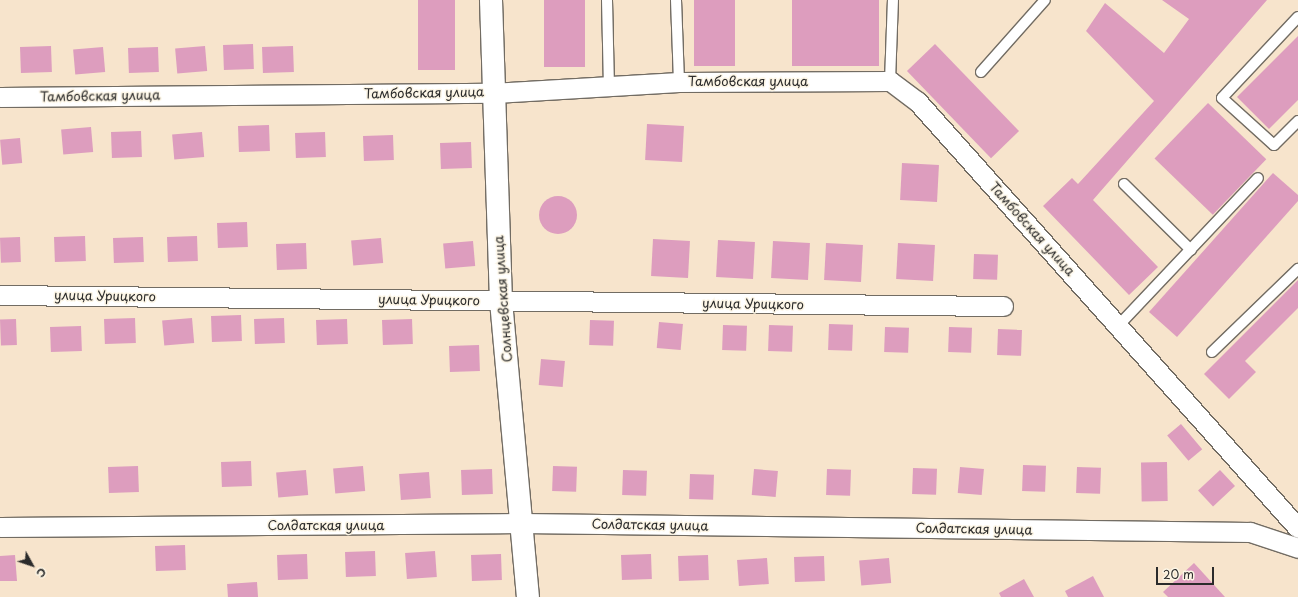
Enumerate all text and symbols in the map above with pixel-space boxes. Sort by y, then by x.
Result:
street label: Тамбовская улица [687,73,809,89]
street label: Тамбовская улица [363,84,485,102]
street label: Тамбовская улица [39,87,161,105]
street label: Тамбовская улица [986,179,1078,279]
street label: Солнцевская улица [491,235,515,363]
street label: улица Урицкого [54,287,156,305]
street label: улица Урицкого [378,291,480,309]
street label: улица Урицкого [702,295,804,313]
street label: Солдатская улица [591,516,709,534]
street label: Солдатская улица [267,517,385,533]
street label: Солдатская улица [915,520,1033,538]
north arrow [12,545,52,585]
scale bar [1158,559,1216,585]
text: С [32,564,51,582]
text: 20 m [1163,565,1194,583]

